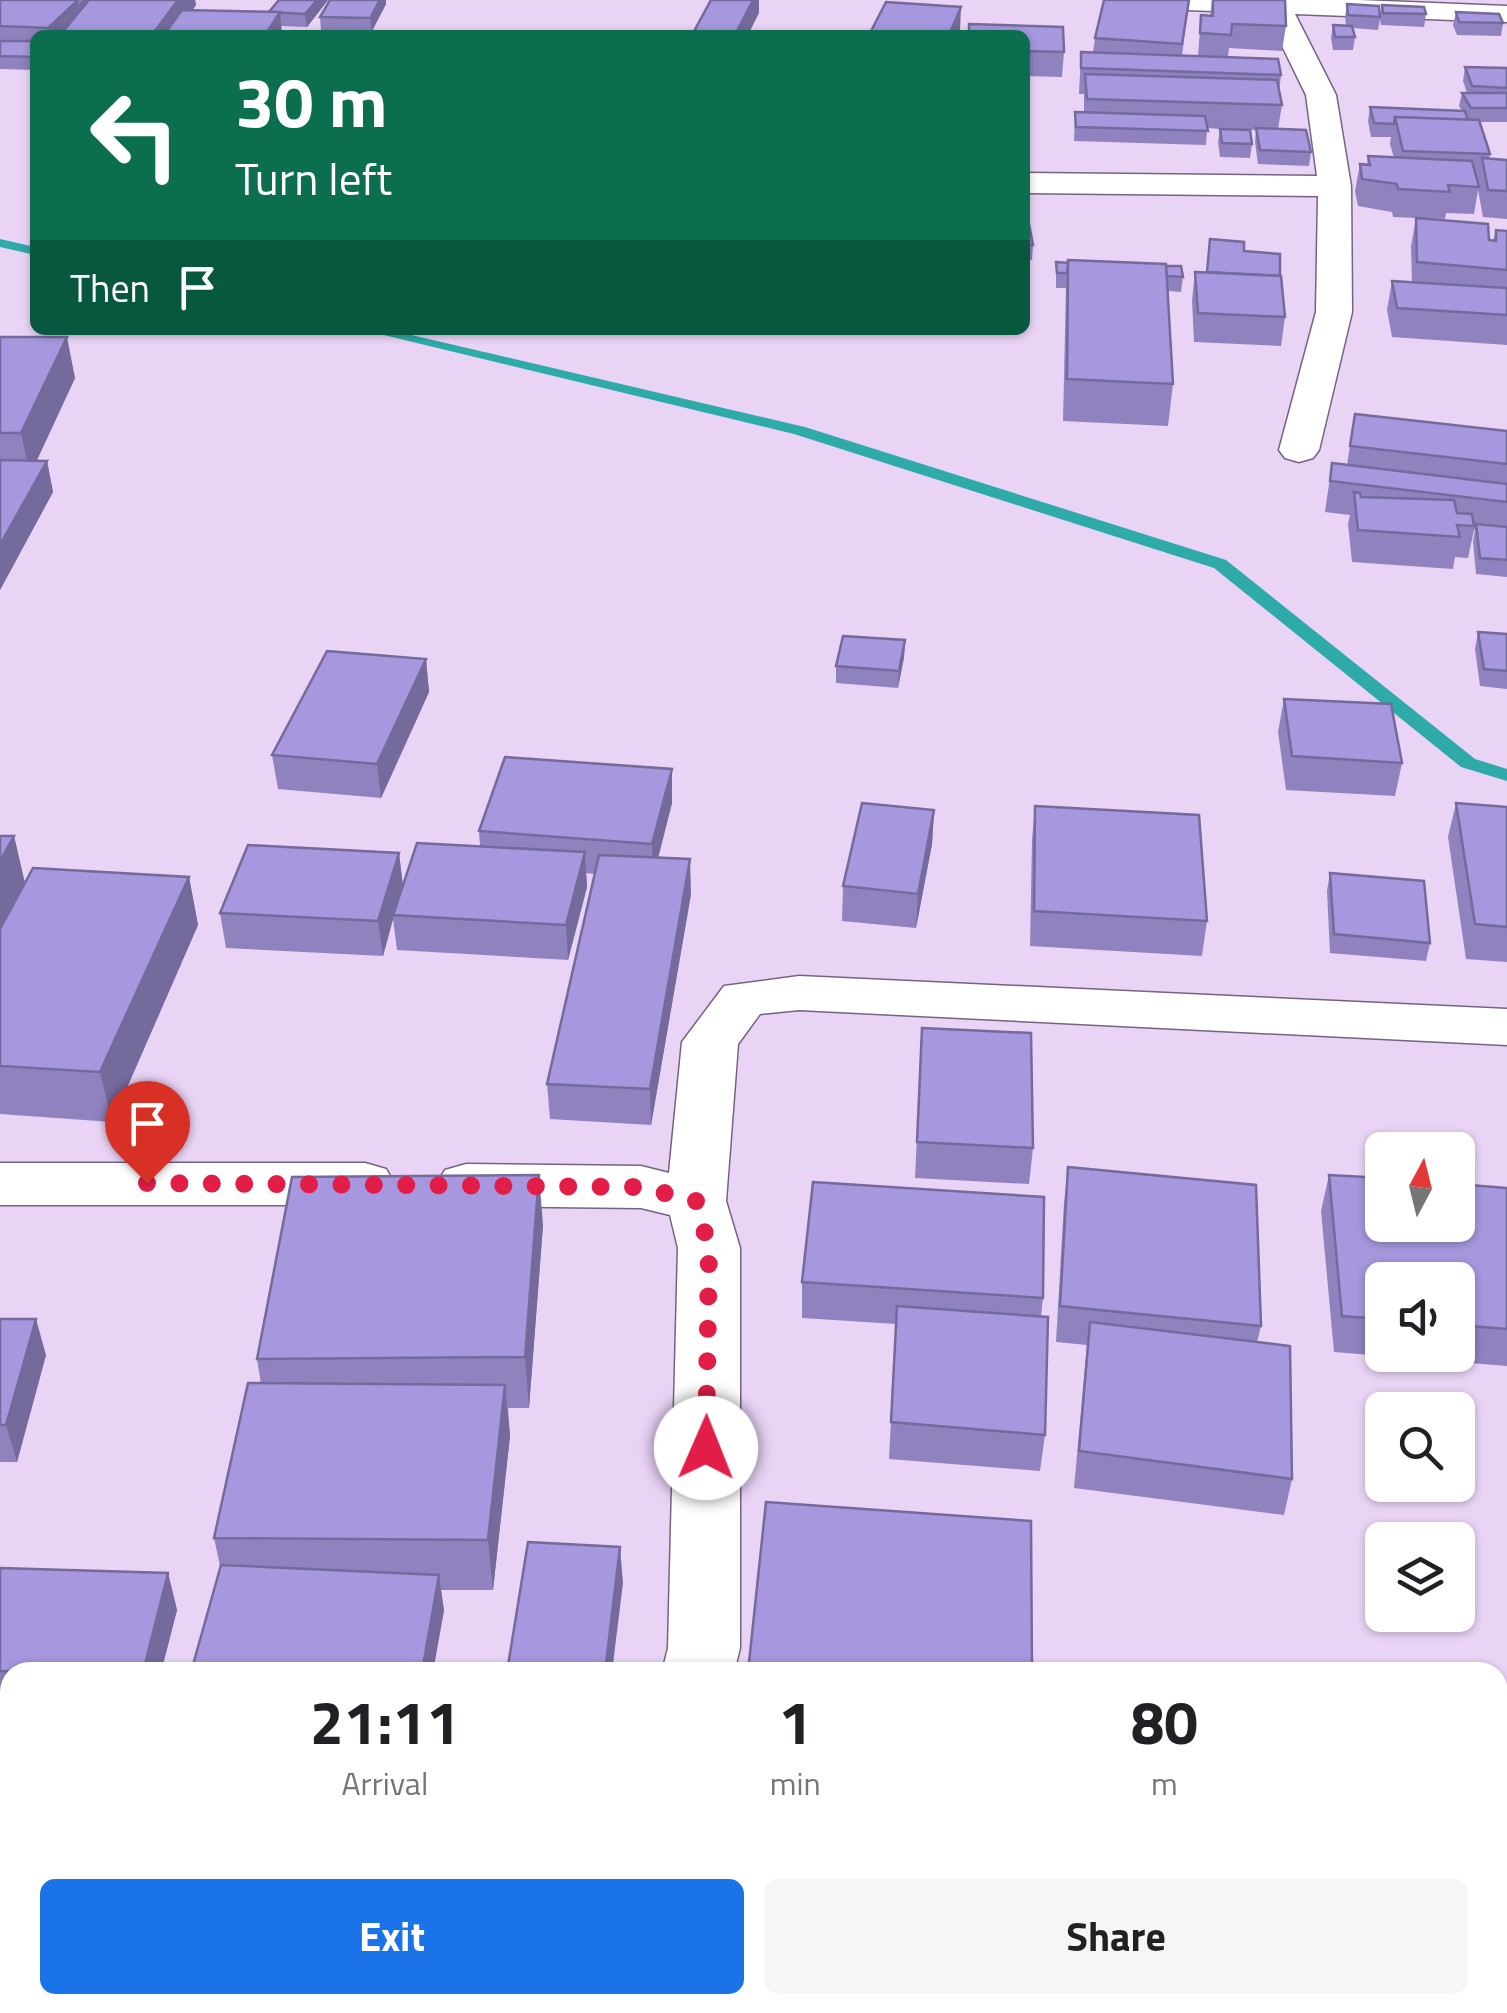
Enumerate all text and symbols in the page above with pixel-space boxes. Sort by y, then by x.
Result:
text: 30 m [235,48,388,154]
icon: left [70,70,200,200]
text: Turn left [235,144,392,212]
text: Then [70,259,150,317]
icon: arrive [170,260,225,315]
pin [105,1081,190,1184]
icon: arrive [120,1096,175,1151]
north arrow [1365,1132,1475,1242]
map controls [1365,1132,1475,1632]
button: sound [1365,1262,1475,1372]
button: search [1365,1392,1475,1502]
position arrow [654,1396,758,1500]
button: layers [1365,1522,1475,1632]
text: 21:11 [310,1676,460,1767]
text: 1 [778,1676,812,1767]
text: 80 [1131,1676,1198,1767]
text: Arrival [342,1759,428,1807]
text: min [770,1759,821,1807]
text: m [1151,1759,1178,1807]
button: Exit [40,1879,744,1994]
button: Share [764,1879,1468,1994]

